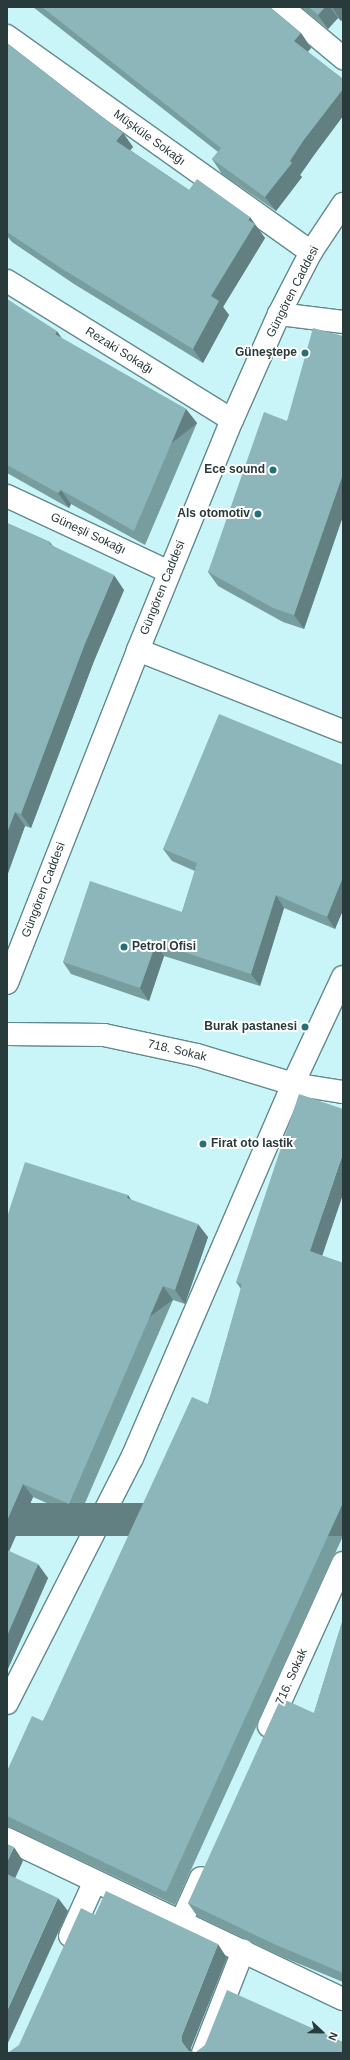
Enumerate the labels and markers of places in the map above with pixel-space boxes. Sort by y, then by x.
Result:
place label: Güneştepe [235,346,297,360]
marker: Güneştepe [300,348,310,358]
place label: Ece sound [204,463,265,477]
marker: Ece sound [268,465,278,475]
place label: Als otomotiv [177,507,250,521]
marker: Als otomotiv [253,509,263,519]
place label: Petrol Ofisi [132,940,196,954]
marker: Petrol Ofisi [119,942,129,952]
place label: Burak pastanesi [204,1020,297,1034]
marker: Burak pastanesi [300,1022,310,1032]
place label: Firat oto lastik [211,1137,293,1151]
marker: Firat oto lastik [198,1139,208,1149]

